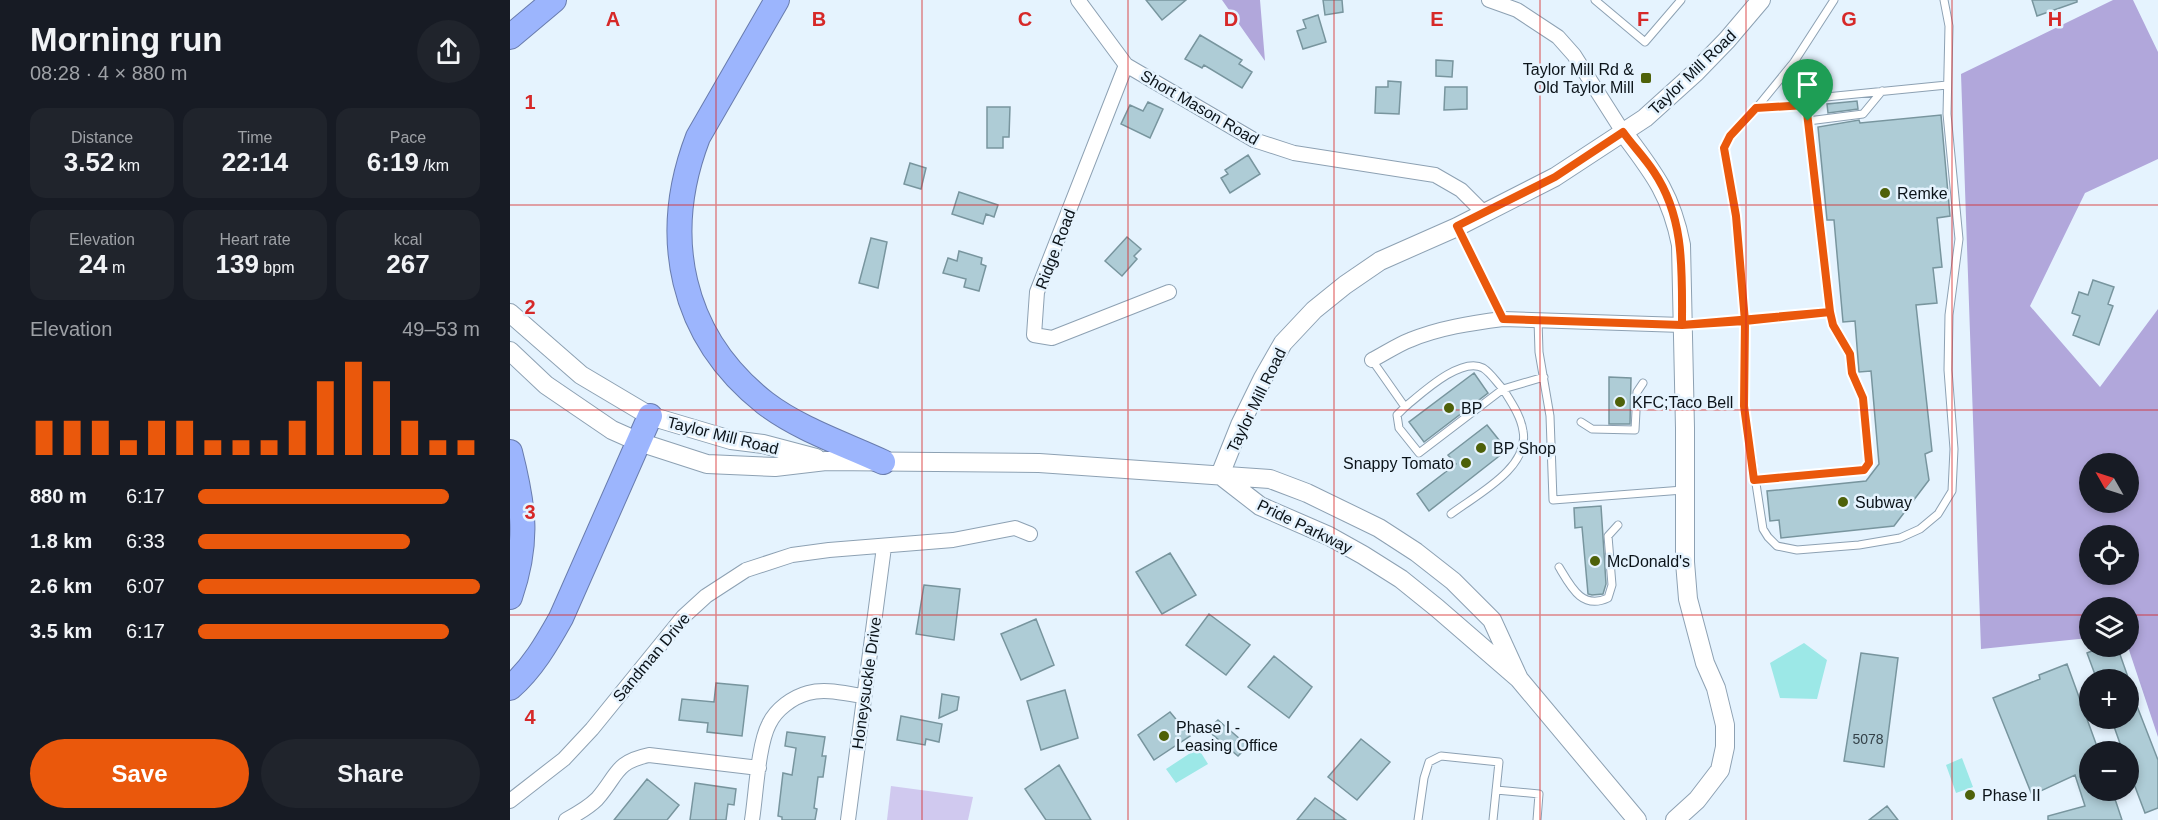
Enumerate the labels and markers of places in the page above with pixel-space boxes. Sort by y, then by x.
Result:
pin [1782,59,1833,121]
place label: Taylor Mill Rd & Old Taylor Mill [1523,61,1634,96]
marker: Taylor Mill Rd & Old Taylor Mill [1639,71,1653,85]
place label: Remke [1897,185,1948,202]
marker: Remke [1878,186,1892,200]
place label: KFC;Taco Bell [1632,394,1733,411]
marker: KFC;Taco Bell [1613,395,1627,409]
place label: BP [1461,400,1482,417]
marker: BP [1442,401,1456,415]
place label: BP Shop [1493,440,1556,457]
marker: BP Shop [1474,441,1488,455]
place label: Snappy Tomato [1343,455,1454,472]
marker: Snappy Tomato [1459,456,1473,470]
place label: Subway [1855,494,1912,511]
marker: Subway [1836,495,1850,509]
place label: McDonald's [1607,553,1690,570]
marker: McDonald's [1588,554,1602,568]
place label: Phase I - Leasing Office [1176,719,1278,754]
marker: Phase I - Leasing Office [1157,729,1171,743]
place label: Phase II [1982,787,2041,804]
marker: Phase II [1963,788,1977,802]

